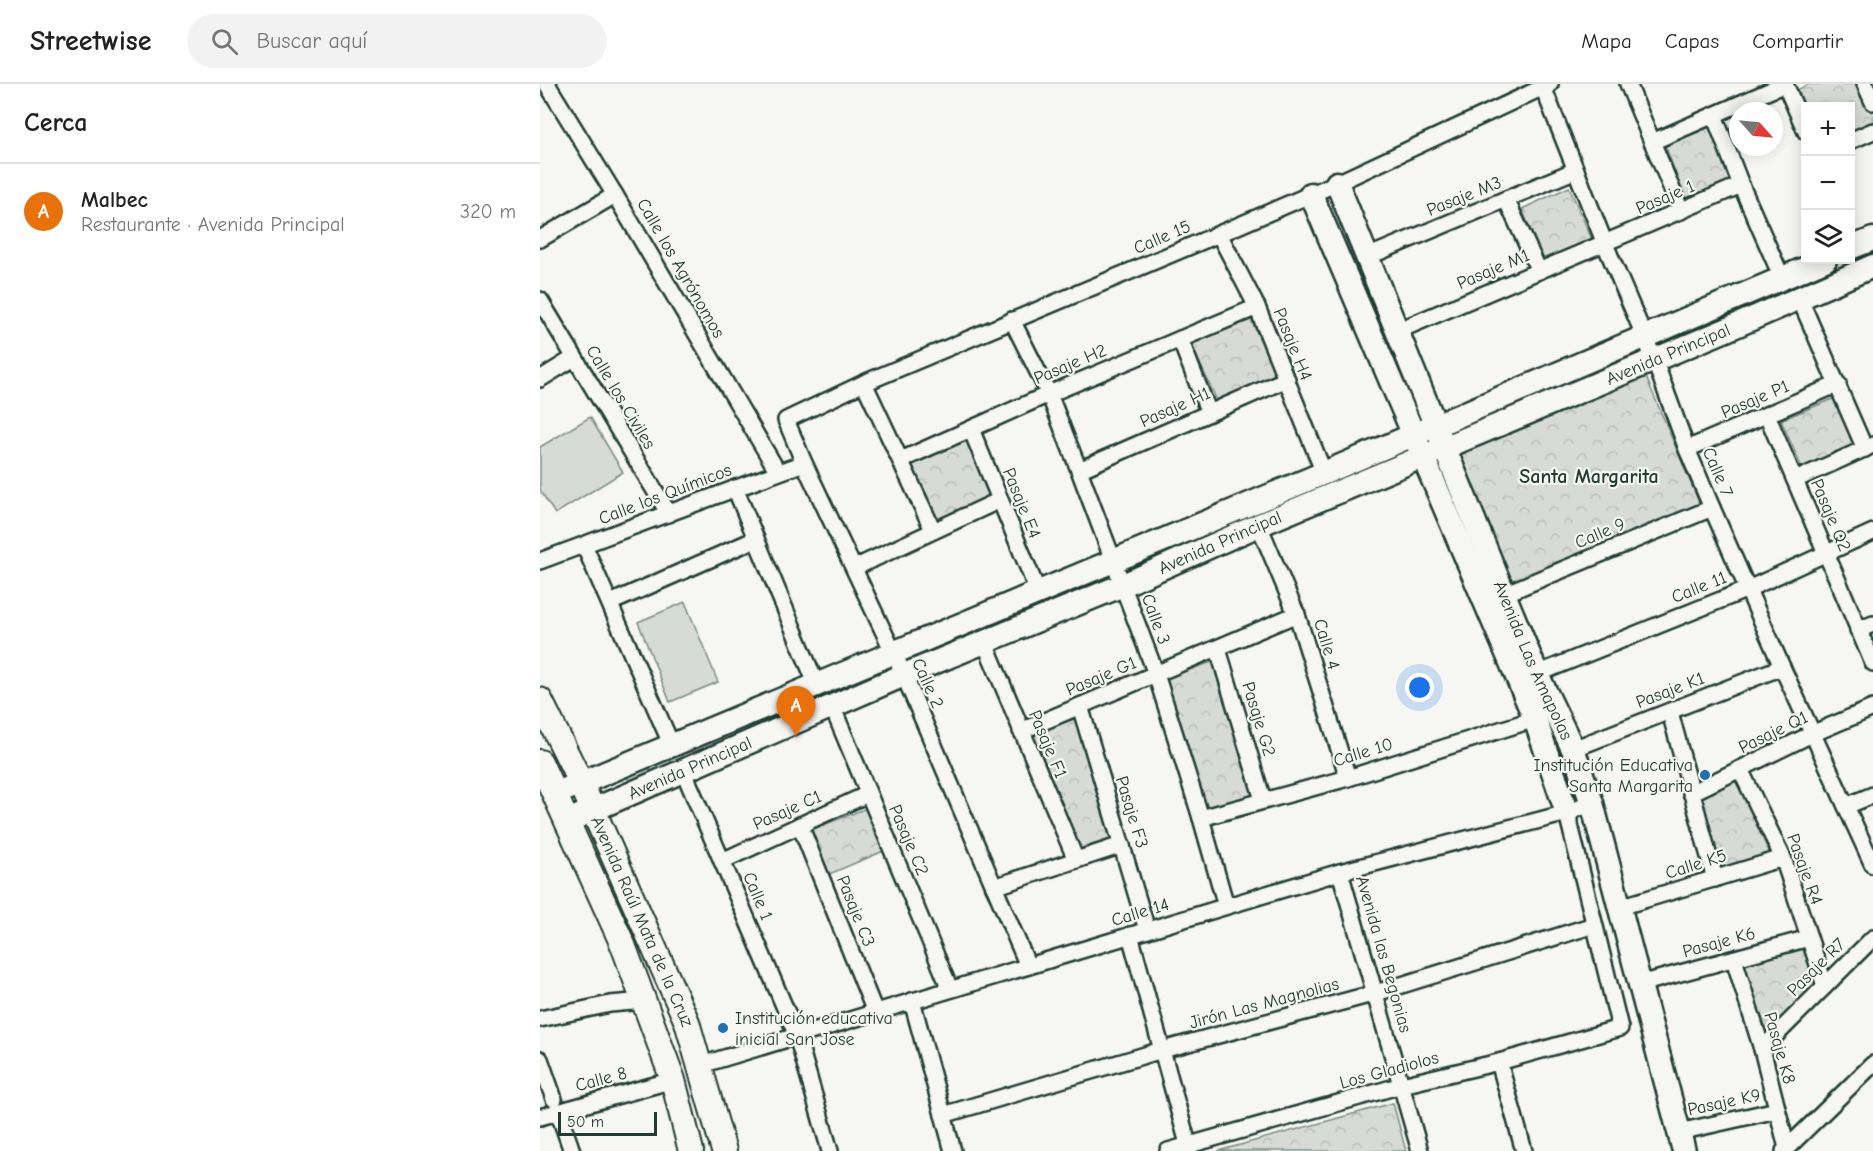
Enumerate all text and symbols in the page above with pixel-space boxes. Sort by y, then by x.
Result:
search box [187,14,607,68]
text: Streetwise [30,25,151,57]
icon: search [208,25,241,58]
text: Buscar aquí [256,28,367,54]
text: Mapa [1581,29,1632,53]
text: Capas [1665,29,1719,53]
text: Compartir [1752,29,1843,53]
north arrow [1729,102,1783,156]
map controls [1801,102,1855,264]
button: + [1801,102,1855,156]
text: Cerca [24,108,88,138]
button: − [1801,156,1855,210]
street label: Pasaje M3 [1424,172,1505,221]
street label: Pasaje 1 [1633,176,1698,219]
text: Malbec [81,187,148,213]
street label: Calle los Agrónomos [632,195,729,342]
text: A [38,200,49,223]
text: 320 m [460,200,516,223]
button: layers [1801,210,1855,264]
text: Restaurante · Avenida Principal [81,213,345,236]
street label: Calle 15 [1130,216,1194,259]
street label: Pasaje M1 [1454,245,1533,294]
street label: Pasaje H4 [1269,305,1317,384]
street label: Avenida Principal [1603,319,1734,390]
street label: Pasaje H2 [1031,340,1110,389]
street label: Calle los Civiles [581,342,660,453]
street label: Pasaje P1 [1718,376,1792,423]
street label: Pasaje H1 [1137,383,1214,432]
street label: Calle 7 [1698,444,1738,501]
street label: Calle los Químicos [596,459,735,529]
street label: Pasaje E4 [998,465,1045,542]
district label: Santa Margarita [1519,465,1659,488]
street label: Pasaje Q2 [1806,476,1855,555]
street label: Avenida Principal [1155,507,1285,579]
street label: Calle 9 [1572,513,1629,553]
street label: Calle 11 [1669,567,1730,608]
street label: Avenida Las Amapolas [1489,578,1577,743]
street label: Calle 3 [1137,591,1174,647]
street label: Calle 4 [1309,616,1344,672]
street label: Pasaje G1 [1063,652,1140,701]
street label: Calle 2 [907,655,948,712]
street label: Pasaje K1 [1633,668,1707,713]
your location [1405,673,1434,702]
street label: Pasaje G2 [1237,679,1280,759]
pin: A [776,686,816,736]
street label: Pasaje F1 [1024,707,1071,782]
street label: Pasaje Q1 [1735,707,1811,758]
street label: Avenida Principal [625,732,755,804]
street label: Calle 10 [1331,733,1396,771]
place label: Institución Educativa Santa Margarita [1533,755,1693,797]
marker: Institución Educativa Santa Margarita [1698,768,1712,782]
street label: Pasaje F3 [1111,774,1152,851]
street label: Pasaje C1 [750,786,825,835]
street label: Pasaje C2 [884,802,933,879]
street label: Avenida Raúl Mata de la Cruz [586,813,698,1029]
street label: Pasaje R4 [1782,831,1827,908]
street label: Calle K5 [1663,845,1729,884]
street label: Calle 1 [738,869,777,923]
street label: Pasaje C3 [832,873,879,950]
street label: Avenida las Begonias [1351,873,1416,1035]
street label: Calle 14 [1109,894,1171,931]
street label: Pasaje K6 [1680,923,1758,962]
street label: Pasaje R7 [1783,933,1850,1001]
street label: Jirón Las Magnolias [1187,973,1341,1034]
place label: Institución educativa inicial San Jose [735,1008,893,1050]
street label: Pasaje K8 [1759,1010,1800,1087]
marker: Institución educativa inicial San Jose [716,1021,730,1035]
street label: Los Gladiolos [1337,1047,1441,1094]
street label: Calle 8 [573,1063,629,1096]
street label: Pasaje K9 [1686,1084,1763,1120]
scale bar [558,1109,657,1136]
text: 50 m [567,1113,604,1131]

